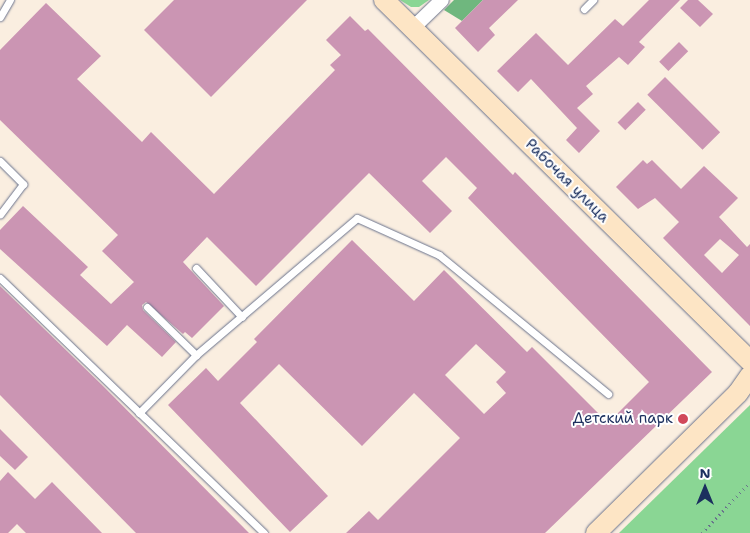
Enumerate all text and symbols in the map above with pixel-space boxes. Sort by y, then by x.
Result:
street label: Рабочая улица [521,135,613,227]
place label: Детский парк [573,410,673,428]
marker: Детский парк [677,413,689,425]
north arrow [680,463,730,513]
text: N [699,464,711,482]

